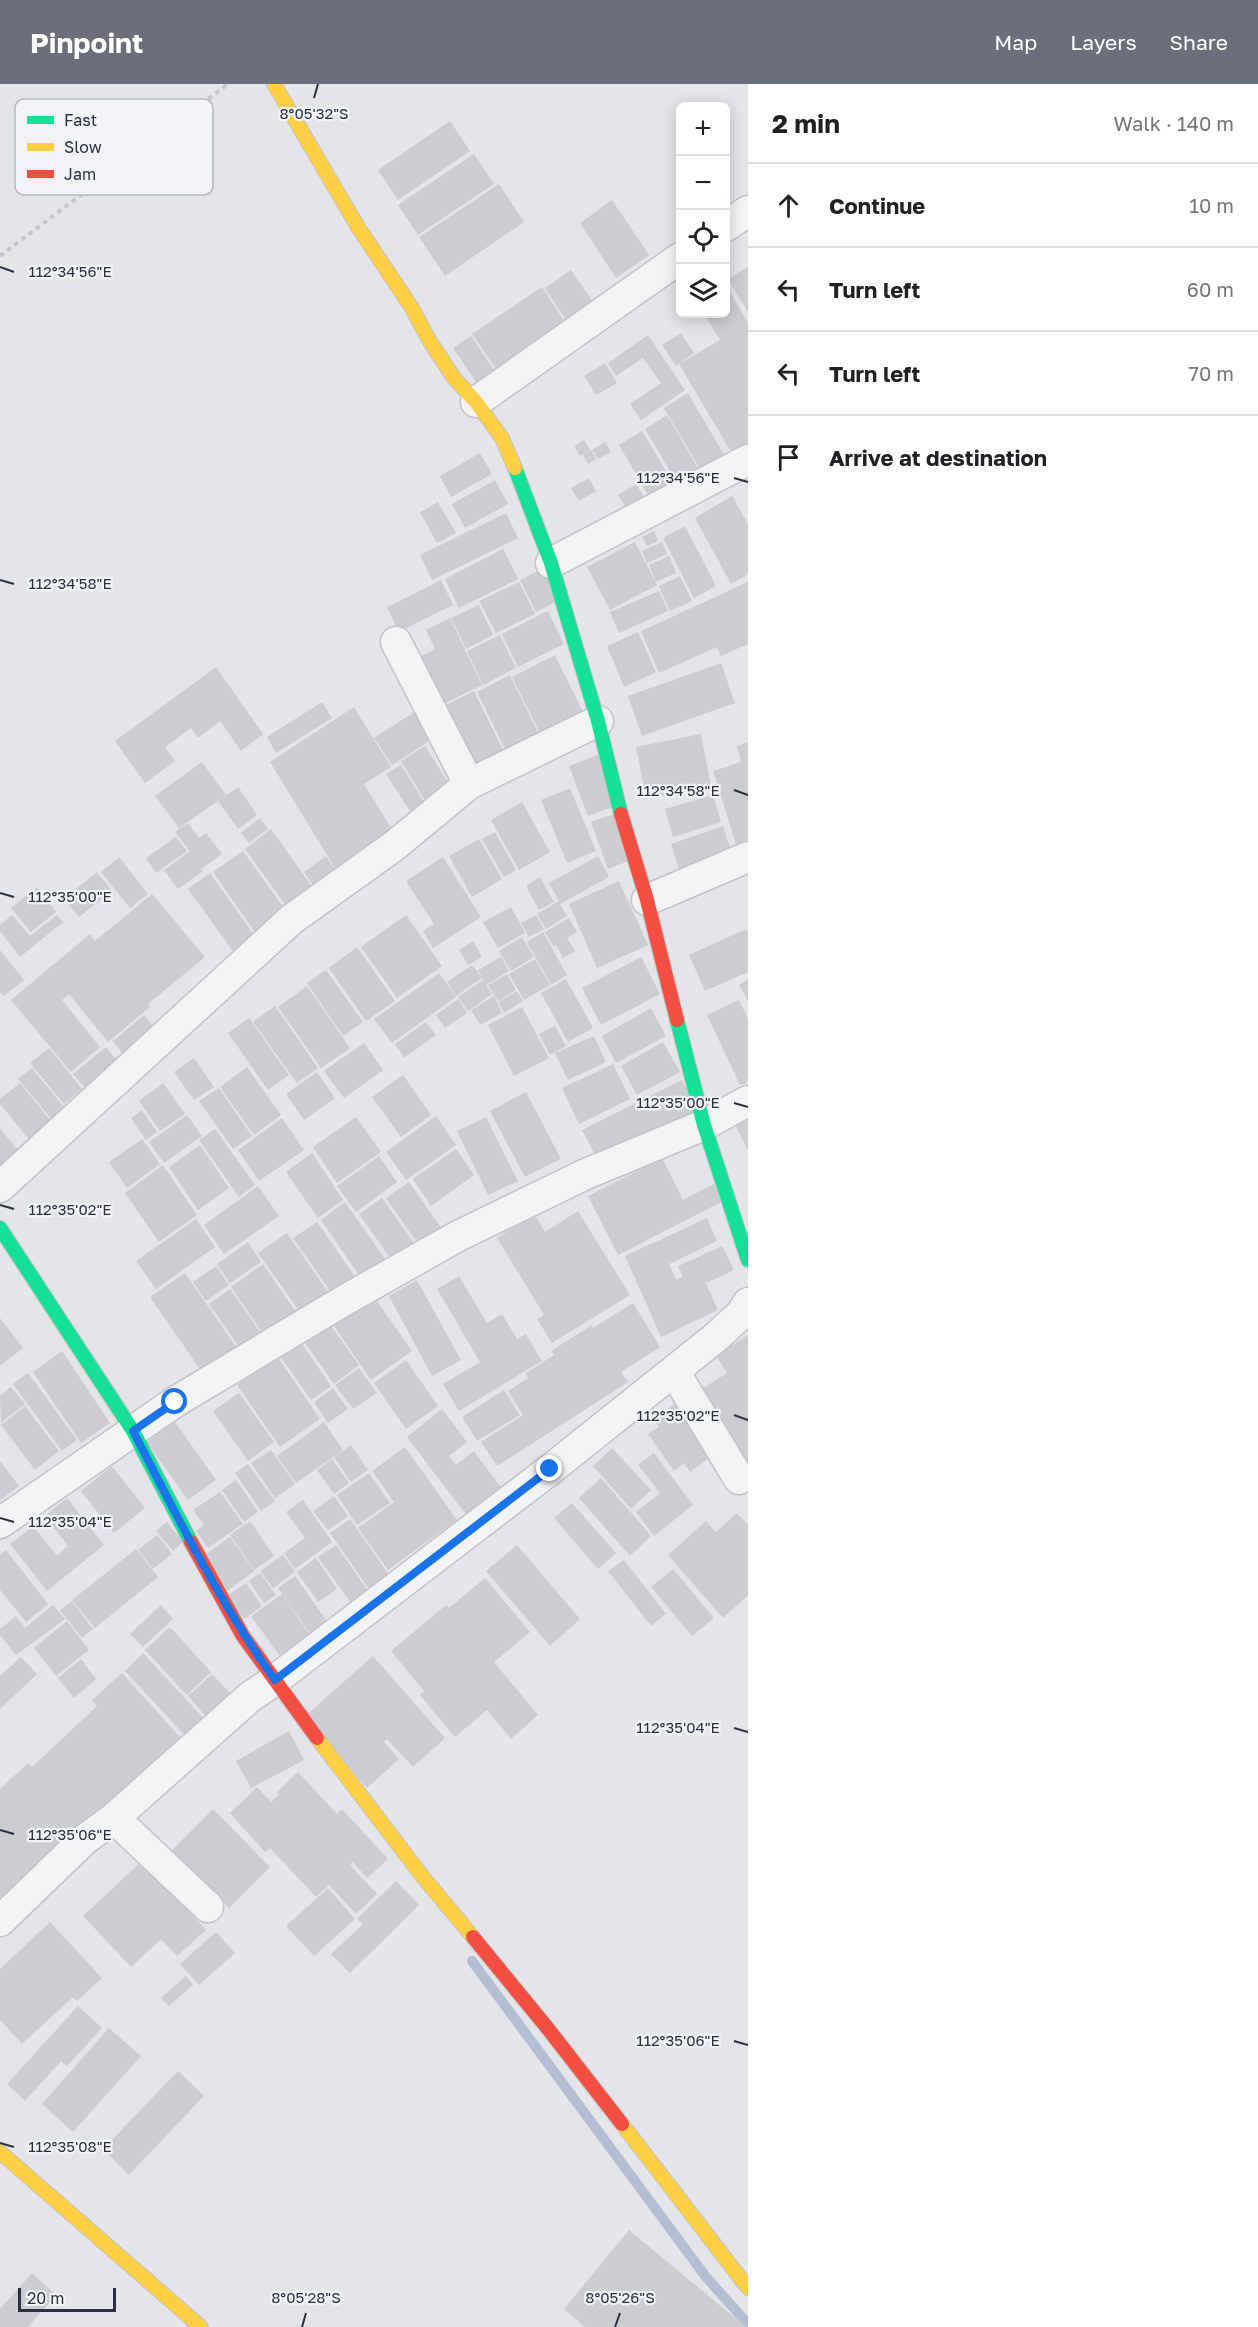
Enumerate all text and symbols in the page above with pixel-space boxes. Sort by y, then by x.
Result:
text: Pinpoint [30,26,143,59]
text: Map [994,29,1037,55]
text: Layers [1070,29,1137,55]
text: Share [1170,29,1228,55]
legend [15,99,213,195]
map controls [676,102,730,318]
button: + [676,102,730,156]
text: 8°05'32"S [279,104,349,122]
text: 2 min [772,108,840,139]
text: Fast [64,110,97,130]
text: Walk · 140 m [1114,111,1234,135]
text: Slow [64,137,102,157]
button: − [676,156,730,210]
text: Jam [64,164,96,184]
icon: ahead [772,189,805,222]
text: Continue [829,192,925,219]
text: 10 m [1189,193,1234,217]
button: locate [676,210,730,264]
text: 112°34'56"E [28,262,112,280]
button: layers [676,264,730,318]
icon: left [772,273,805,306]
text: Turn left [829,276,920,303]
text: 60 m [1187,277,1234,301]
icon: left [772,357,805,390]
text: Turn left [829,360,920,387]
text: 70 m [1188,361,1234,385]
icon: arrive [772,441,805,474]
text: Arrive at destination [829,444,1047,471]
text: 112°34'56"E [636,468,720,486]
text: 112°34'58"E [28,574,112,592]
text: 112°34'58"E [636,781,720,799]
text: 112°35'00"E [28,887,112,905]
text: 112°35'00"E [636,1093,720,1111]
text: 112°35'02"E [29,1200,111,1218]
route start [161,1388,187,1414]
text: 112°35'02"E [637,1406,719,1424]
route end [536,1455,562,1481]
text: 112°35'04"E [28,1512,112,1530]
text: 112°35'04"E [636,1718,720,1736]
text: 112°35'06"E [28,1825,112,1843]
text: 112°35'06"E [636,2031,720,2049]
text: 112°35'08"E [28,2137,112,2155]
scale bar [18,2285,116,2312]
text: 20 m [27,2288,64,2308]
text: 8°05'28"S [271,2288,341,2306]
text: 8°05'26"S [585,2288,655,2306]

